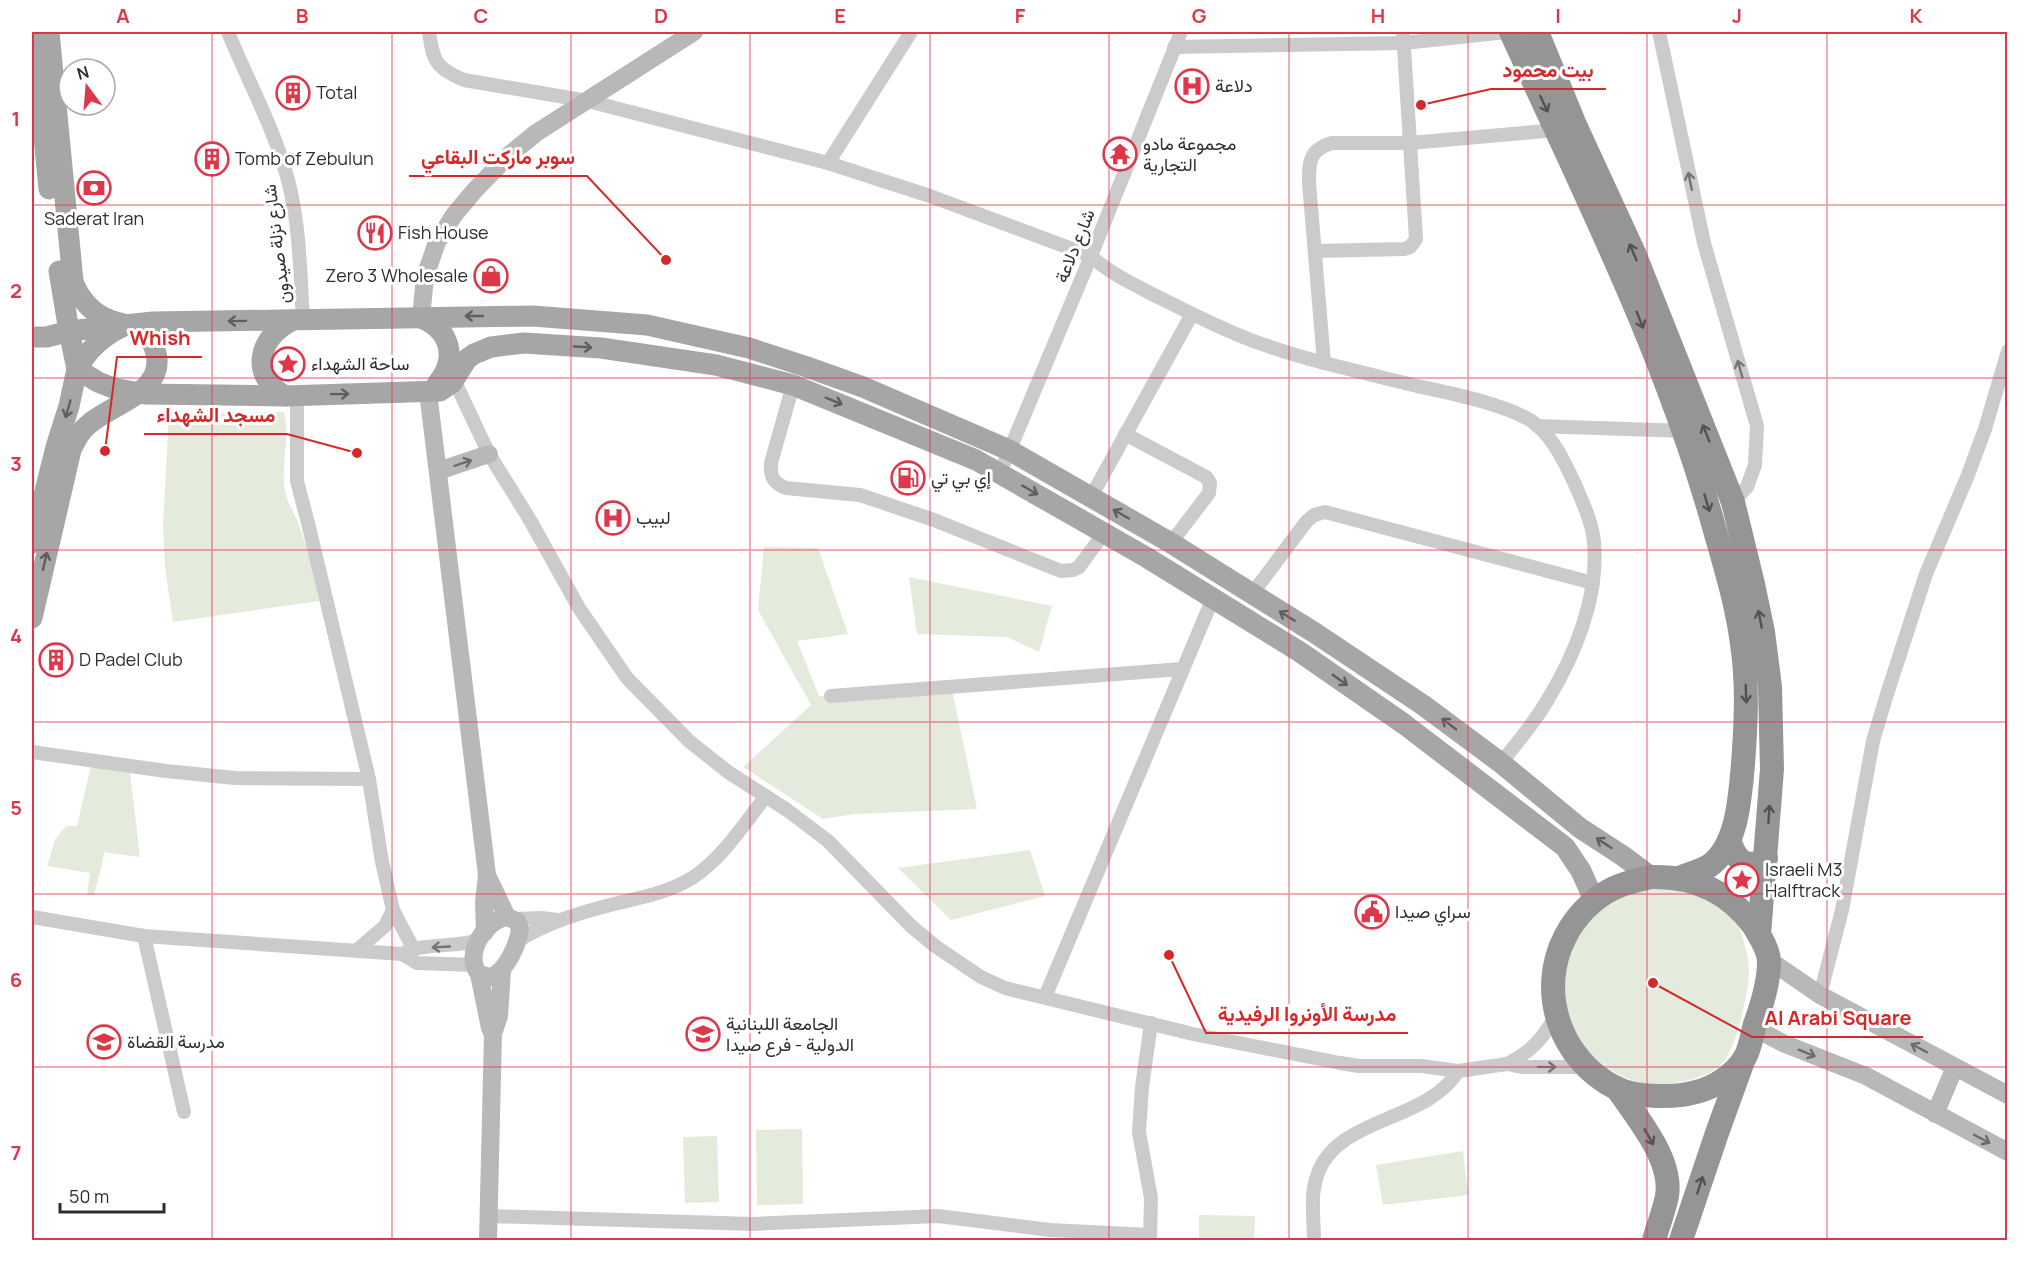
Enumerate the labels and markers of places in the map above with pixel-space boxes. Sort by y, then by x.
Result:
callout: بيت محمود [1491,51,1606,89]
hospital icon: دلاعة [1174,68,1210,104]
place label: دلاعة [1215,73,1253,97]
building icon: Total [275,75,311,111]
place label: Total [316,80,357,104]
place label: مجموعة مادو التجارية [1143,131,1236,176]
temple icon: مجموعة مادو التجارية [1102,136,1138,172]
callout: سوبر ماركت البقاعي [409,138,587,176]
building icon: Tomb of Zebulun [194,141,230,177]
place label: Tomb of Zebulun [235,146,374,170]
bank icon: Saderat Iran [76,170,112,206]
place label: Saderat Iran [44,206,144,230]
restaurant icon: Fish House [357,215,393,251]
place label: Fish House [398,220,489,244]
shop icon: Zero 3 Wholesale [473,258,509,294]
place label: Zero 3 Wholesale [325,263,468,287]
callout: Whish [117,319,202,357]
place icon: ساحة الشهداء [270,346,306,382]
place label: ساحة الشهداء [311,351,409,375]
callout: مسجد الشهداء [144,396,287,434]
fuel station icon: إي بي تي [890,460,926,496]
place label: إي بي تي [931,465,991,493]
hospital icon: لبيب [595,500,631,536]
place label: لبيب [636,505,671,529]
building icon: D Padel Club [38,642,74,678]
place label: D Padel Club [79,647,183,671]
place label: Israeli M3 Halftrack [1765,857,1842,902]
place icon: Israeli M3 Halftrack [1724,862,1760,898]
public building icon: سراي صيدا [1354,894,1390,930]
place label: سراي صيدا [1395,899,1471,927]
callout: مدرسة الأونروا الرفيدية [1206,995,1408,1033]
callout: Al Arabi Square [1752,999,1923,1037]
place label: الجامعة اللبنانية الدولية - فرع صيدا [726,1011,854,1057]
school or university icon: الجامعة اللبنانية الدولية - فرع صيدا [685,1016,721,1052]
school or university icon: مدرسة القضاة [86,1024,122,1060]
place label: مدرسة القضاة [127,1029,225,1053]

